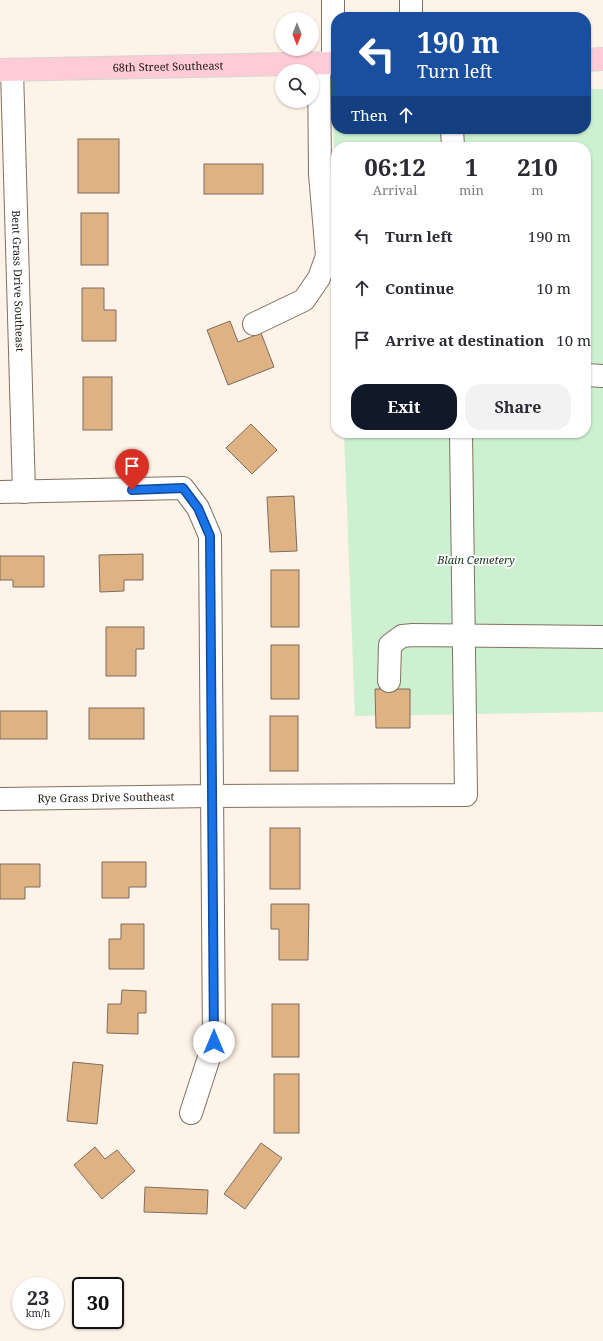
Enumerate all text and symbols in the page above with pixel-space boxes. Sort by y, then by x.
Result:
north arrow [275,12,319,56]
map controls [275,12,319,108]
text: 190 m [417,23,499,61]
icon: left [351,28,403,80]
street label: 68th Street Southeast [112,57,224,75]
text: Turn left [417,59,492,83]
button: search [275,64,319,108]
icon: ahead [395,104,417,126]
text: Then [351,105,387,125]
text: 06:12 [364,150,426,183]
text: 1 [465,150,478,183]
text: 210 [517,150,558,183]
text: Arrival [373,181,417,199]
text: min [459,181,484,199]
text: m [531,181,544,199]
street label: Bent Grass Drive Southeast [9,210,28,352]
icon: left [351,225,373,247]
text: Turn left [385,226,453,246]
text: 190 m [528,226,571,246]
icon: ahead [351,277,373,299]
text: Continue [385,278,454,298]
text: 10 m [536,278,571,298]
icon: arrive [351,329,373,351]
text: Arrive at destination [385,330,544,350]
text: 10 m [556,330,591,350]
button: Exit [351,384,457,430]
button: Share [465,384,571,430]
pin [115,449,149,490]
icon: arrive [121,455,143,477]
park label: Blain Cemetery [436,552,515,567]
street label: Rye Grass Drive Southeast [37,789,175,805]
position arrow [193,1021,235,1063]
speed limit sign: 30 [72,1277,124,1329]
text: 23 [27,1284,49,1311]
text: km/h [26,1306,50,1320]

